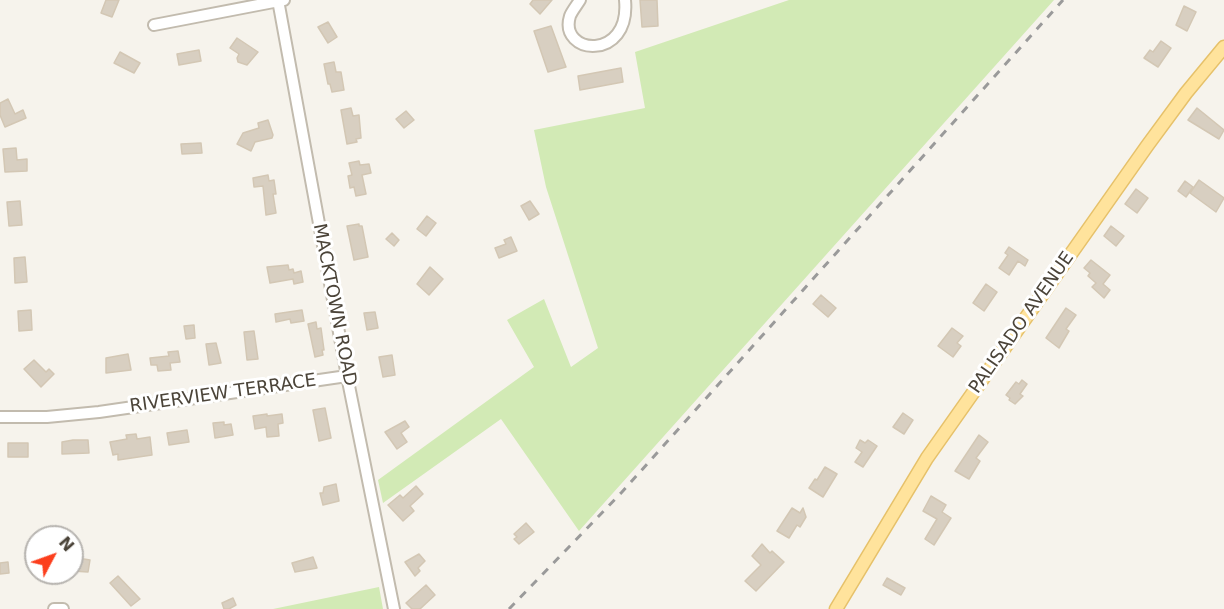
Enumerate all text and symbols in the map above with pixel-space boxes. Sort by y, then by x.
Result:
street label: MACKTOWN ROAD [308,222,360,388]
street label: PALISADO AVENUE [965,248,1079,398]
street label: RIVERVIEW TERRACE [128,370,318,418]
north arrow [24,525,84,585]
text: N [55,533,78,555]

